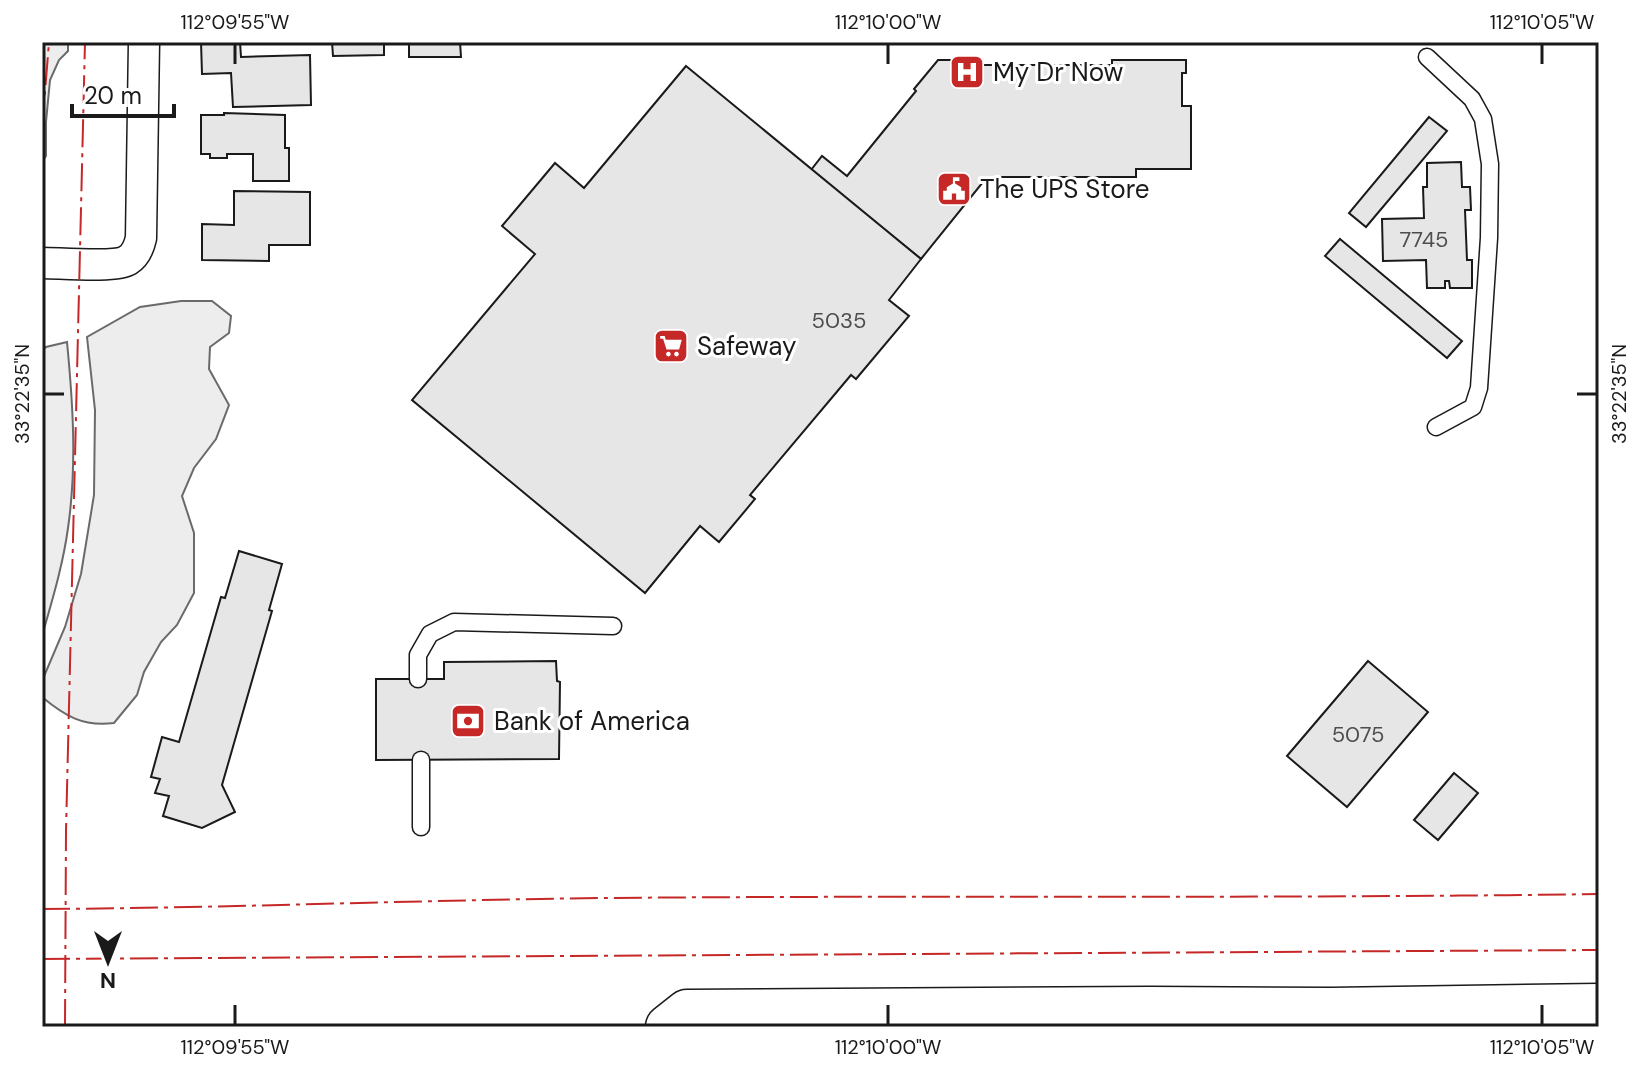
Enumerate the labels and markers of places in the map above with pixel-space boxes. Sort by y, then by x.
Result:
hospital icon: My Dr Now [948,53,986,91]
place label: My Dr Now [993,55,1124,89]
public building icon: The UPS Store [935,170,973,208]
place label: The UPS Store [980,172,1150,206]
supermarket icon: Safeway [652,327,690,365]
place label: Safeway [697,329,796,363]
bank icon: Bank of America [449,702,487,740]
place label: Bank of America [494,704,690,738]

